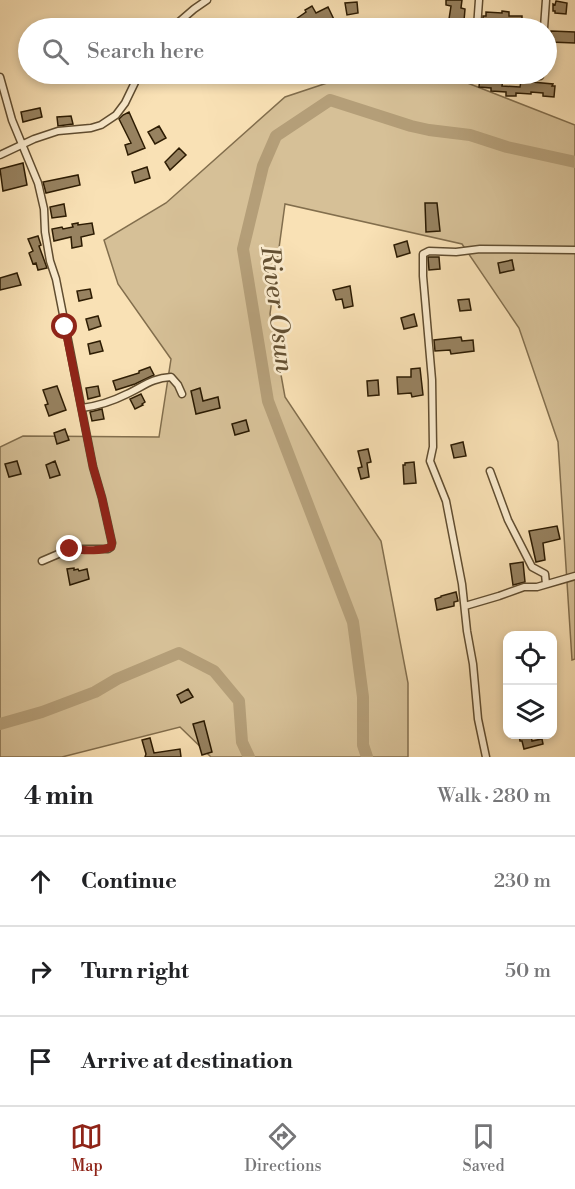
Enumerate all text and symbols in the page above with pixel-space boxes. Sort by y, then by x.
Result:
search box [18,18,557,84]
icon: search [39,35,72,68]
text: Search here [87,38,204,65]
water label: River Osun [253,243,301,375]
route start [51,313,77,339]
route end [56,535,82,561]
map controls [503,631,557,739]
button: locate [503,631,557,685]
button: layers [503,685,557,739]
text: 4 min [24,780,94,812]
text: Walk · 280 m [438,784,551,809]
icon: ahead [24,865,57,898]
text: Continue [81,868,177,895]
text: 230 m [494,869,551,894]
icon: right [24,955,57,988]
text: Turn right [81,958,189,985]
text: 50 m [505,959,551,984]
icon: arrive [24,1045,57,1078]
text: Arrive at destination [81,1048,293,1075]
tab: Map [70,1120,103,1176]
tab: Directions [244,1120,322,1176]
tab: Saved [462,1120,505,1176]

